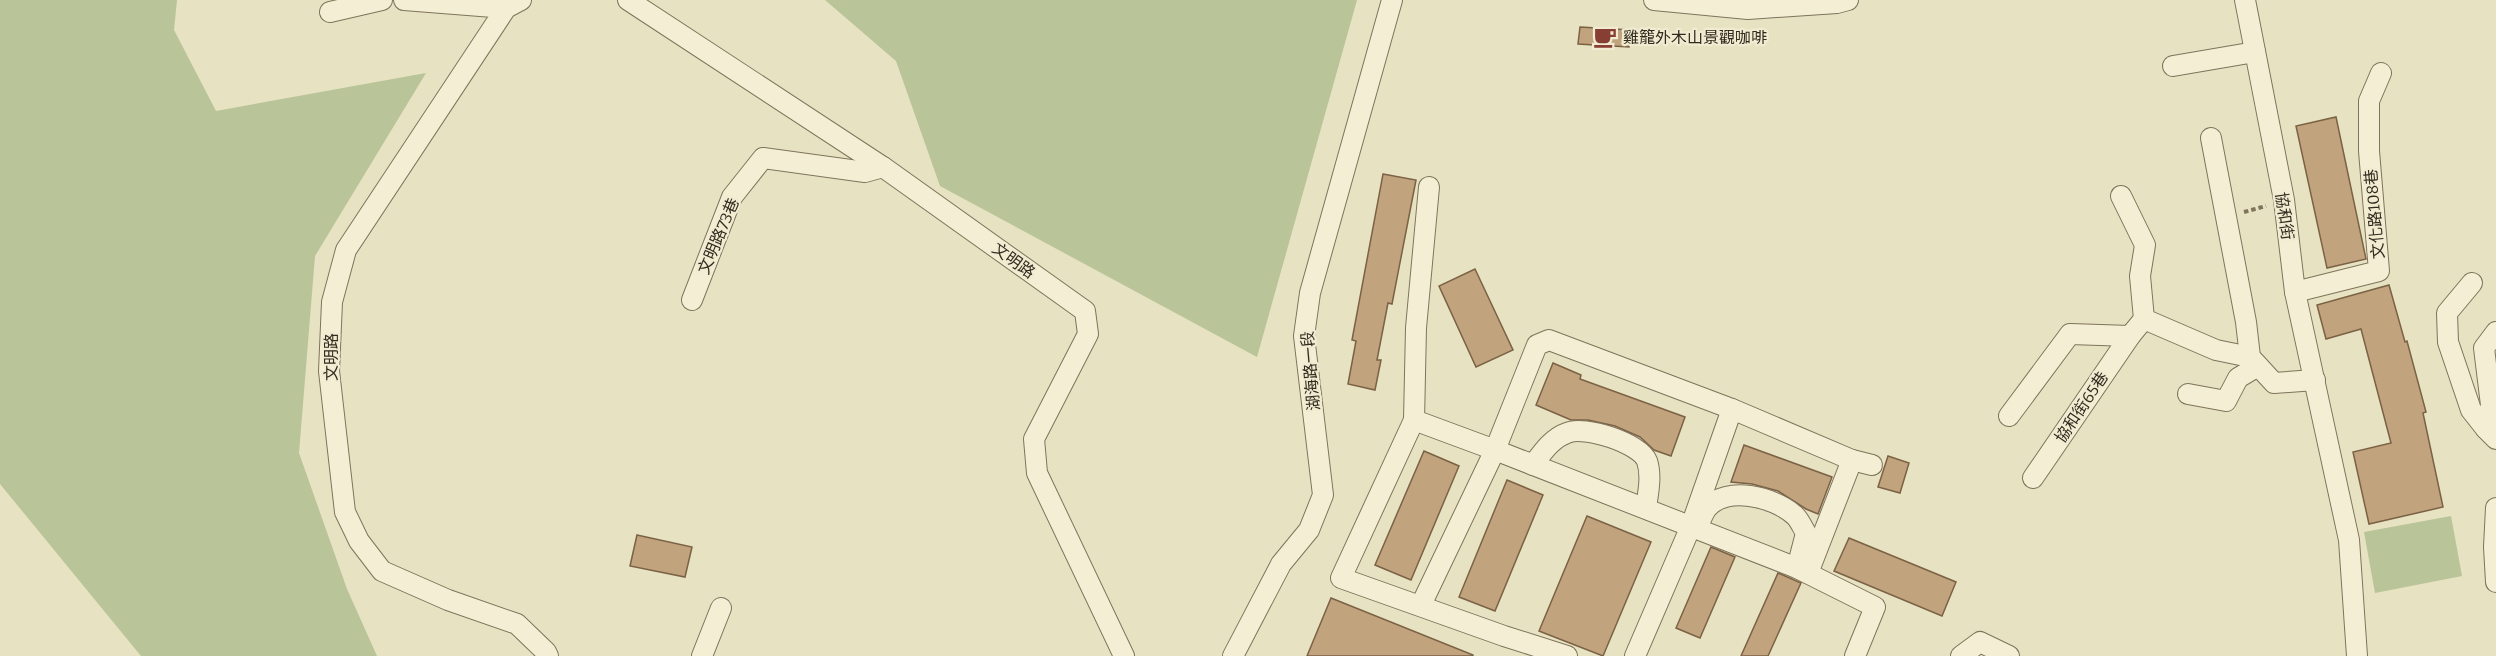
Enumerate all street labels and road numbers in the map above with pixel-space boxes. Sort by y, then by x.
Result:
street label: 文化路108巷 [2361,168,2388,260]
street label: 協和街 [2272,191,2297,241]
street label: 文明路73巷 [694,195,743,277]
street label: 文明路 [989,239,1039,282]
street label: 湖海路一段 [1298,330,1323,412]
street label: 文明路 [322,333,341,381]
street label: 協和街65巷 [2051,368,2112,446]

